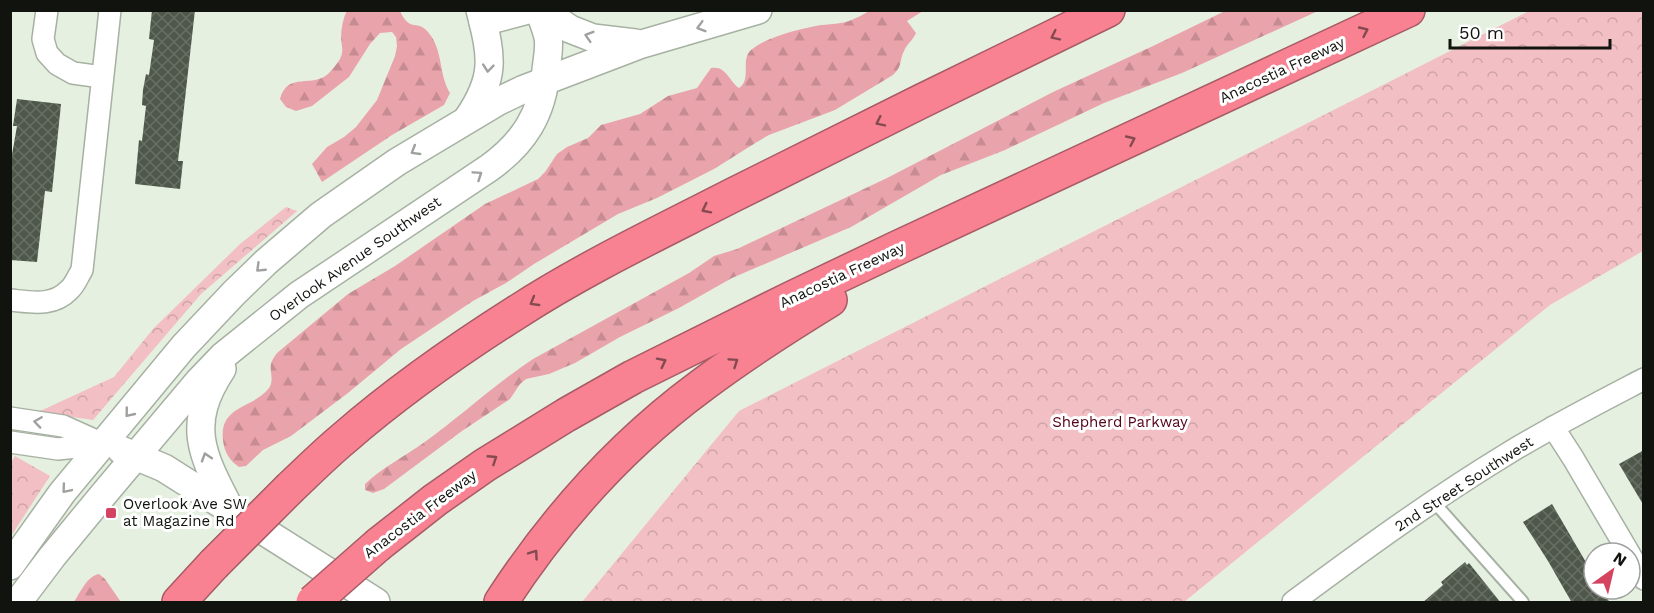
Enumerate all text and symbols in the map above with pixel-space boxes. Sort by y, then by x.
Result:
scale bar [1450,12,1610,50]
one-way arrow [697,20,707,32]
text: 50 m [1459,22,1504,43]
one-way arrow [1358,27,1369,39]
one-way arrow [1050,28,1061,40]
one-way arrow [584,31,595,43]
street label: Anacostia Freeway [1216,33,1348,107]
one-way arrow [483,63,495,73]
one-way arrow [876,115,886,126]
one-way arrow [1124,136,1135,148]
one-way arrow [411,144,421,156]
one-way arrow [472,171,483,182]
street label: Overlook Avenue Southwest [266,192,445,325]
one-way arrow [701,202,712,213]
street label: Anacostia Freeway [776,238,908,312]
one-way arrow [256,261,267,272]
one-way arrow [530,294,540,306]
one-way arrow [728,357,738,369]
one-way arrow [656,358,667,369]
one-way arrow [126,406,137,417]
park label: Shepherd Parkway [1052,413,1188,431]
one-way arrow [33,417,42,429]
street label: 2nd Street Southwest [1391,432,1537,535]
one-way arrow [200,452,213,463]
one-way arrow [487,456,498,467]
street label: Anacostia Freeway [360,466,480,562]
one-way arrow [62,482,73,493]
place label: Overlook Ave SW at Magazine Rd [123,495,247,530]
marker: Overlook Ave SW at Magazine Rd [104,506,118,520]
north arrow [1582,541,1642,601]
text: N [1610,548,1630,570]
one-way arrow [527,550,538,561]

